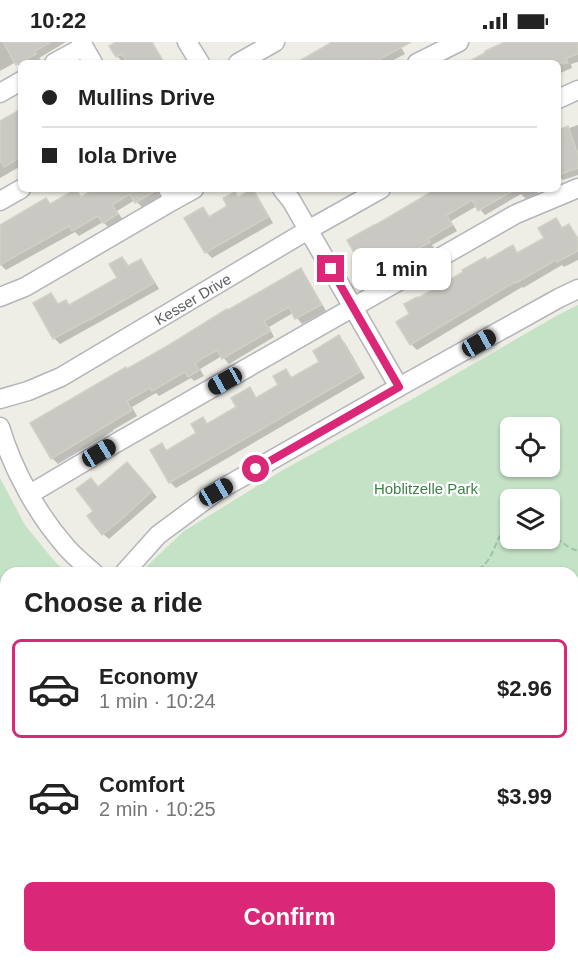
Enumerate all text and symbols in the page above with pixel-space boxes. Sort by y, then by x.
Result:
text: 10:22 [30,8,86,33]
text: Mullins Drive [78,85,215,110]
text: Iola Drive [78,143,177,168]
callout: 1 min [352,248,451,290]
route end [317,255,344,282]
text: 1 min [375,258,428,280]
street label: Kesser Drive [151,269,234,328]
car [459,326,499,360]
car [205,364,245,398]
map controls [500,417,560,549]
button: locate [500,417,560,477]
car [79,436,119,470]
route start [242,455,269,482]
car [196,475,236,509]
park label: Hoblitzelle Park [374,480,479,497]
button: layers [500,489,560,549]
text: Choose a ride [24,588,203,618]
icon: car [27,662,81,716]
text: Economy [99,664,198,689]
text: $2.96 [497,676,552,701]
text: 1 min · 10:24 [99,690,216,712]
icon: car [27,770,81,824]
text: Comfort [99,772,185,797]
text: $3.99 [497,784,552,809]
text: 2 min · 10:25 [99,798,216,820]
button: Confirm [24,882,555,951]

